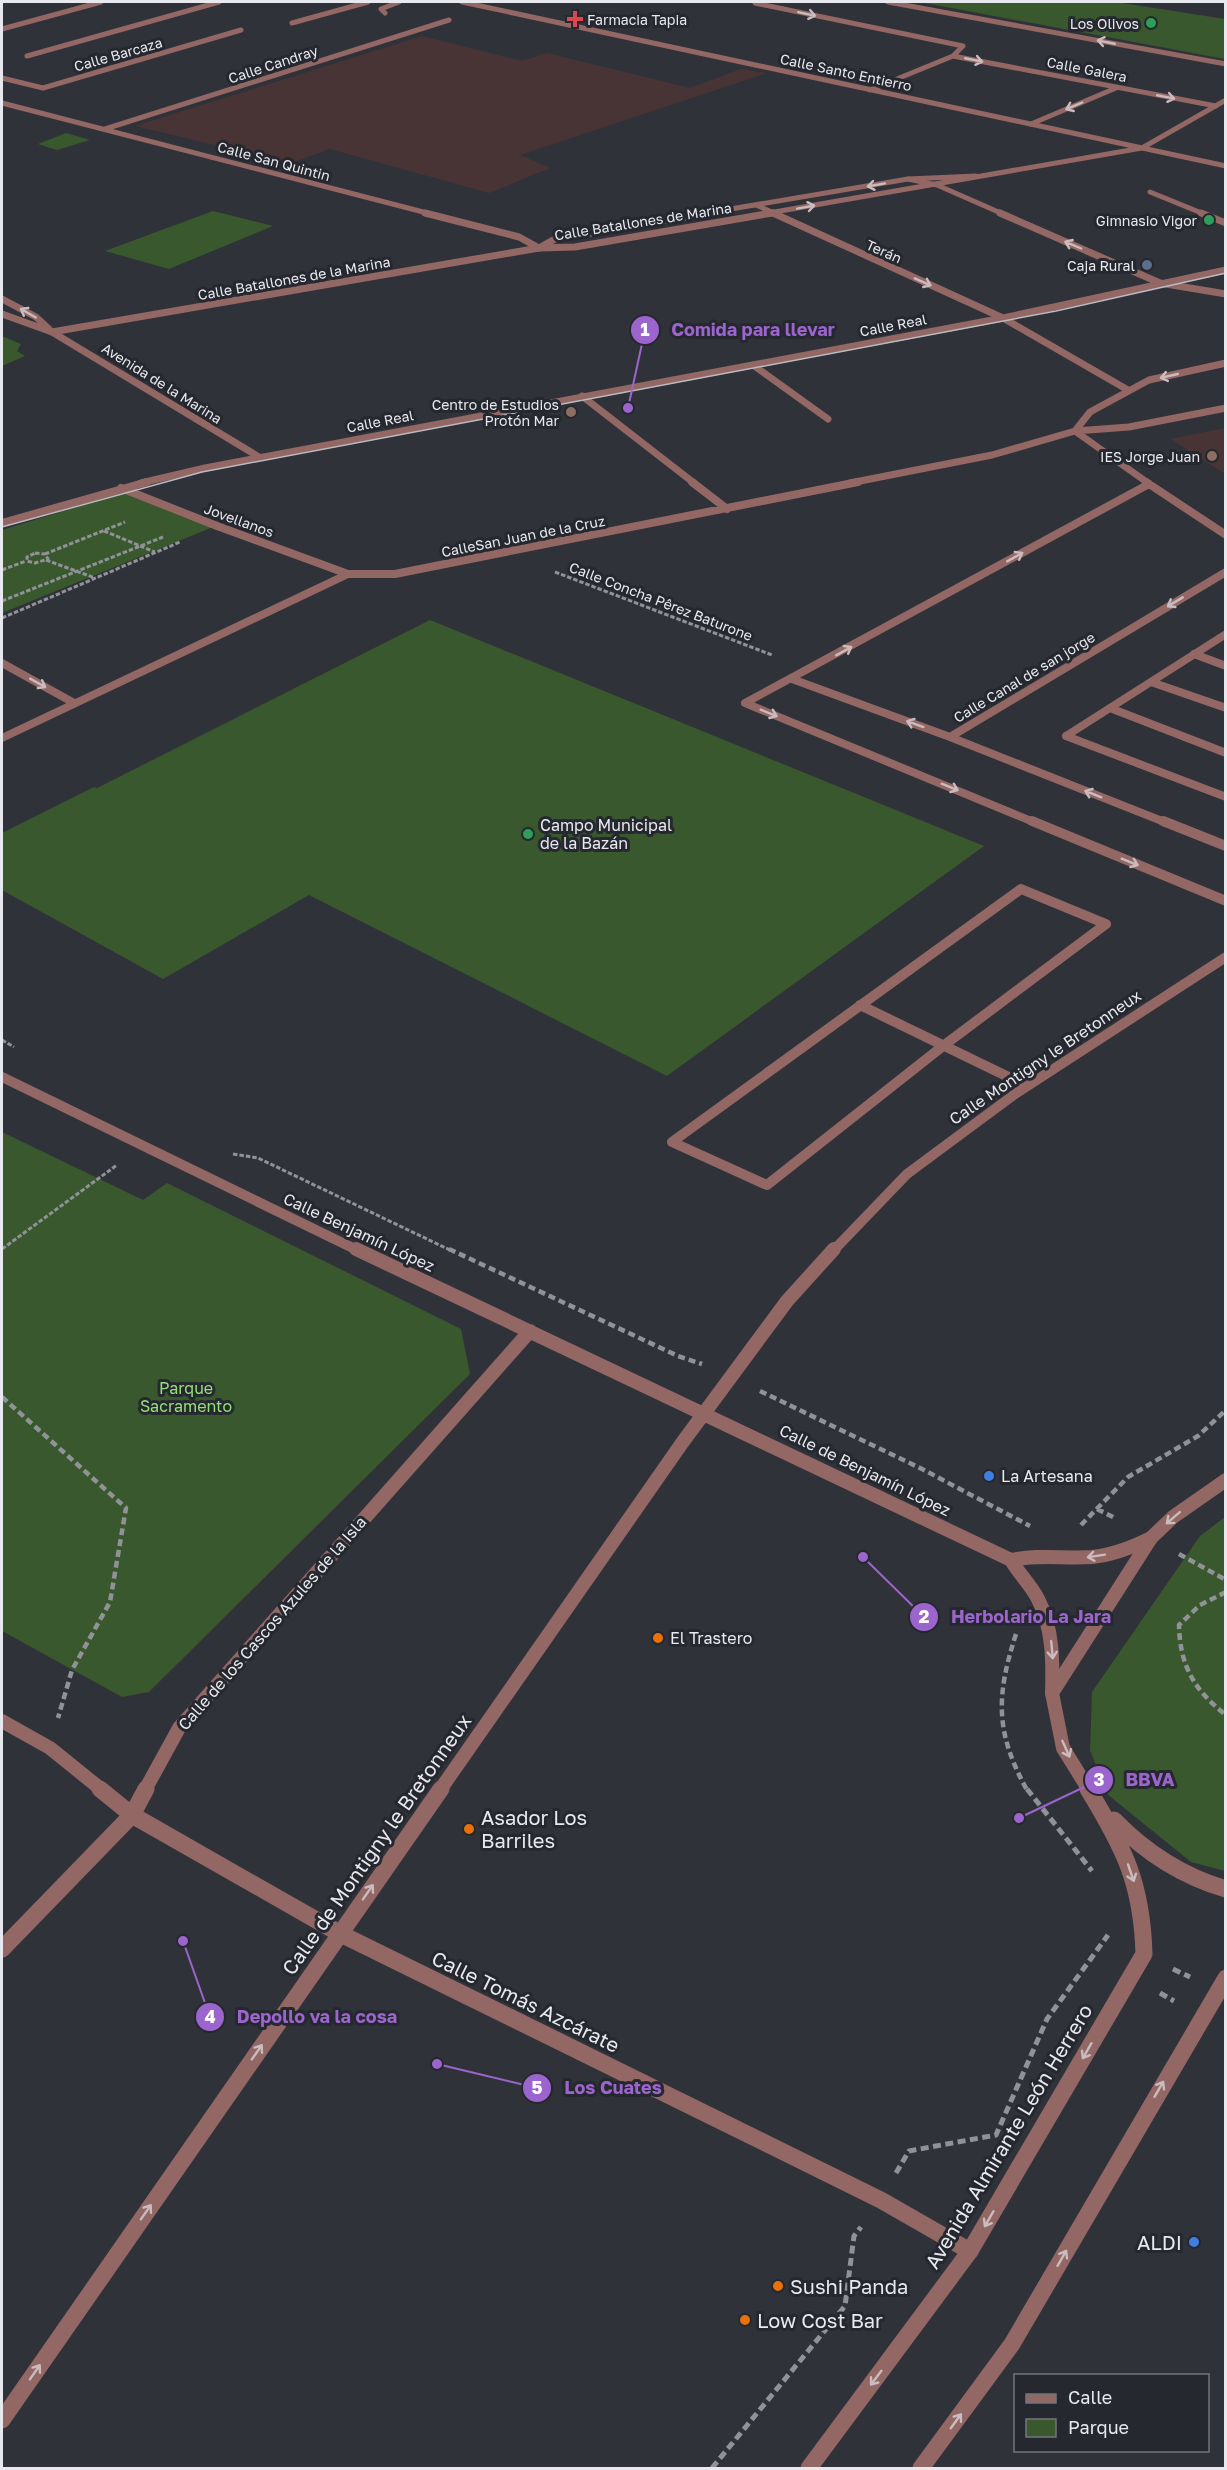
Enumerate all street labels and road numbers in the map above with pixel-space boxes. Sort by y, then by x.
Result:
street label: Calle Barcaza [72,33,164,75]
street label: Calle Candray [226,41,320,87]
street label: Calle Santo Entierro [779,50,913,94]
street label: Calle Galera [1045,53,1129,85]
street label: Calle San Quintin [216,138,332,184]
street label: Calle Batallones de Marina [553,199,733,243]
street label: Terán [863,236,905,266]
street label: Calle Batallones de la Marina [196,253,392,303]
street label: Calle Real [858,310,928,340]
street label: Avenida de la Marina [99,339,225,427]
street label: Calle Real [345,406,415,436]
street label: Jovellanos [202,500,276,540]
street label: CalleSan Juan de la Cruz [440,512,606,560]
street label: Calle Concha Pêrez Baturone [567,558,755,644]
street label: Calle Canal de san jorge [950,628,1098,726]
street label: Calle Montigny le Bretonneux [945,985,1145,1129]
street label: Calle Benjamín López [280,1188,438,1276]
street label: Calle de Benjamín López [776,1420,954,1520]
street label: Calle de los Cascos Azules de la Isla [174,1512,370,1734]
street label: Calle de Montigny le Bretonneux [276,1709,476,1979]
street label: Calle Tomás Azcárate [428,1945,624,2057]
street label: Avenida Almirante León Herrero [919,1999,1097,2273]

